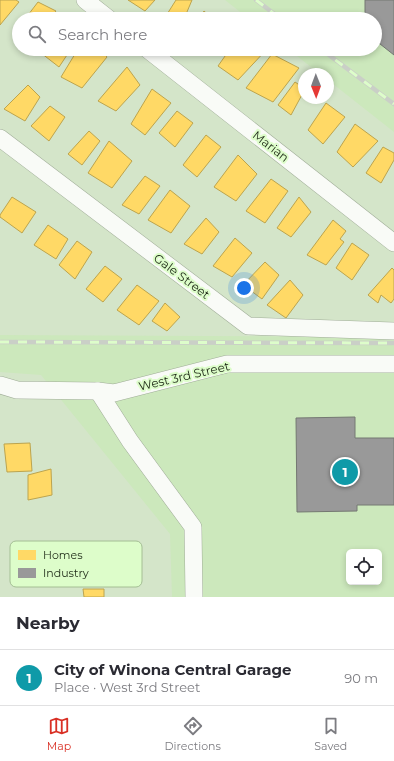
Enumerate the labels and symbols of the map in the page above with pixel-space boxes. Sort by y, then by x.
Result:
north arrow [298,68,334,104]
street label: Marian [250,127,292,165]
street label: Gale Street [151,250,213,302]
your location [234,278,254,298]
street label: West 3rd Street [137,358,231,394]
pin: 1 [332,457,358,487]
legend [10,541,142,587]
text: Homes [43,548,83,562]
text: Industry [43,566,89,580]

